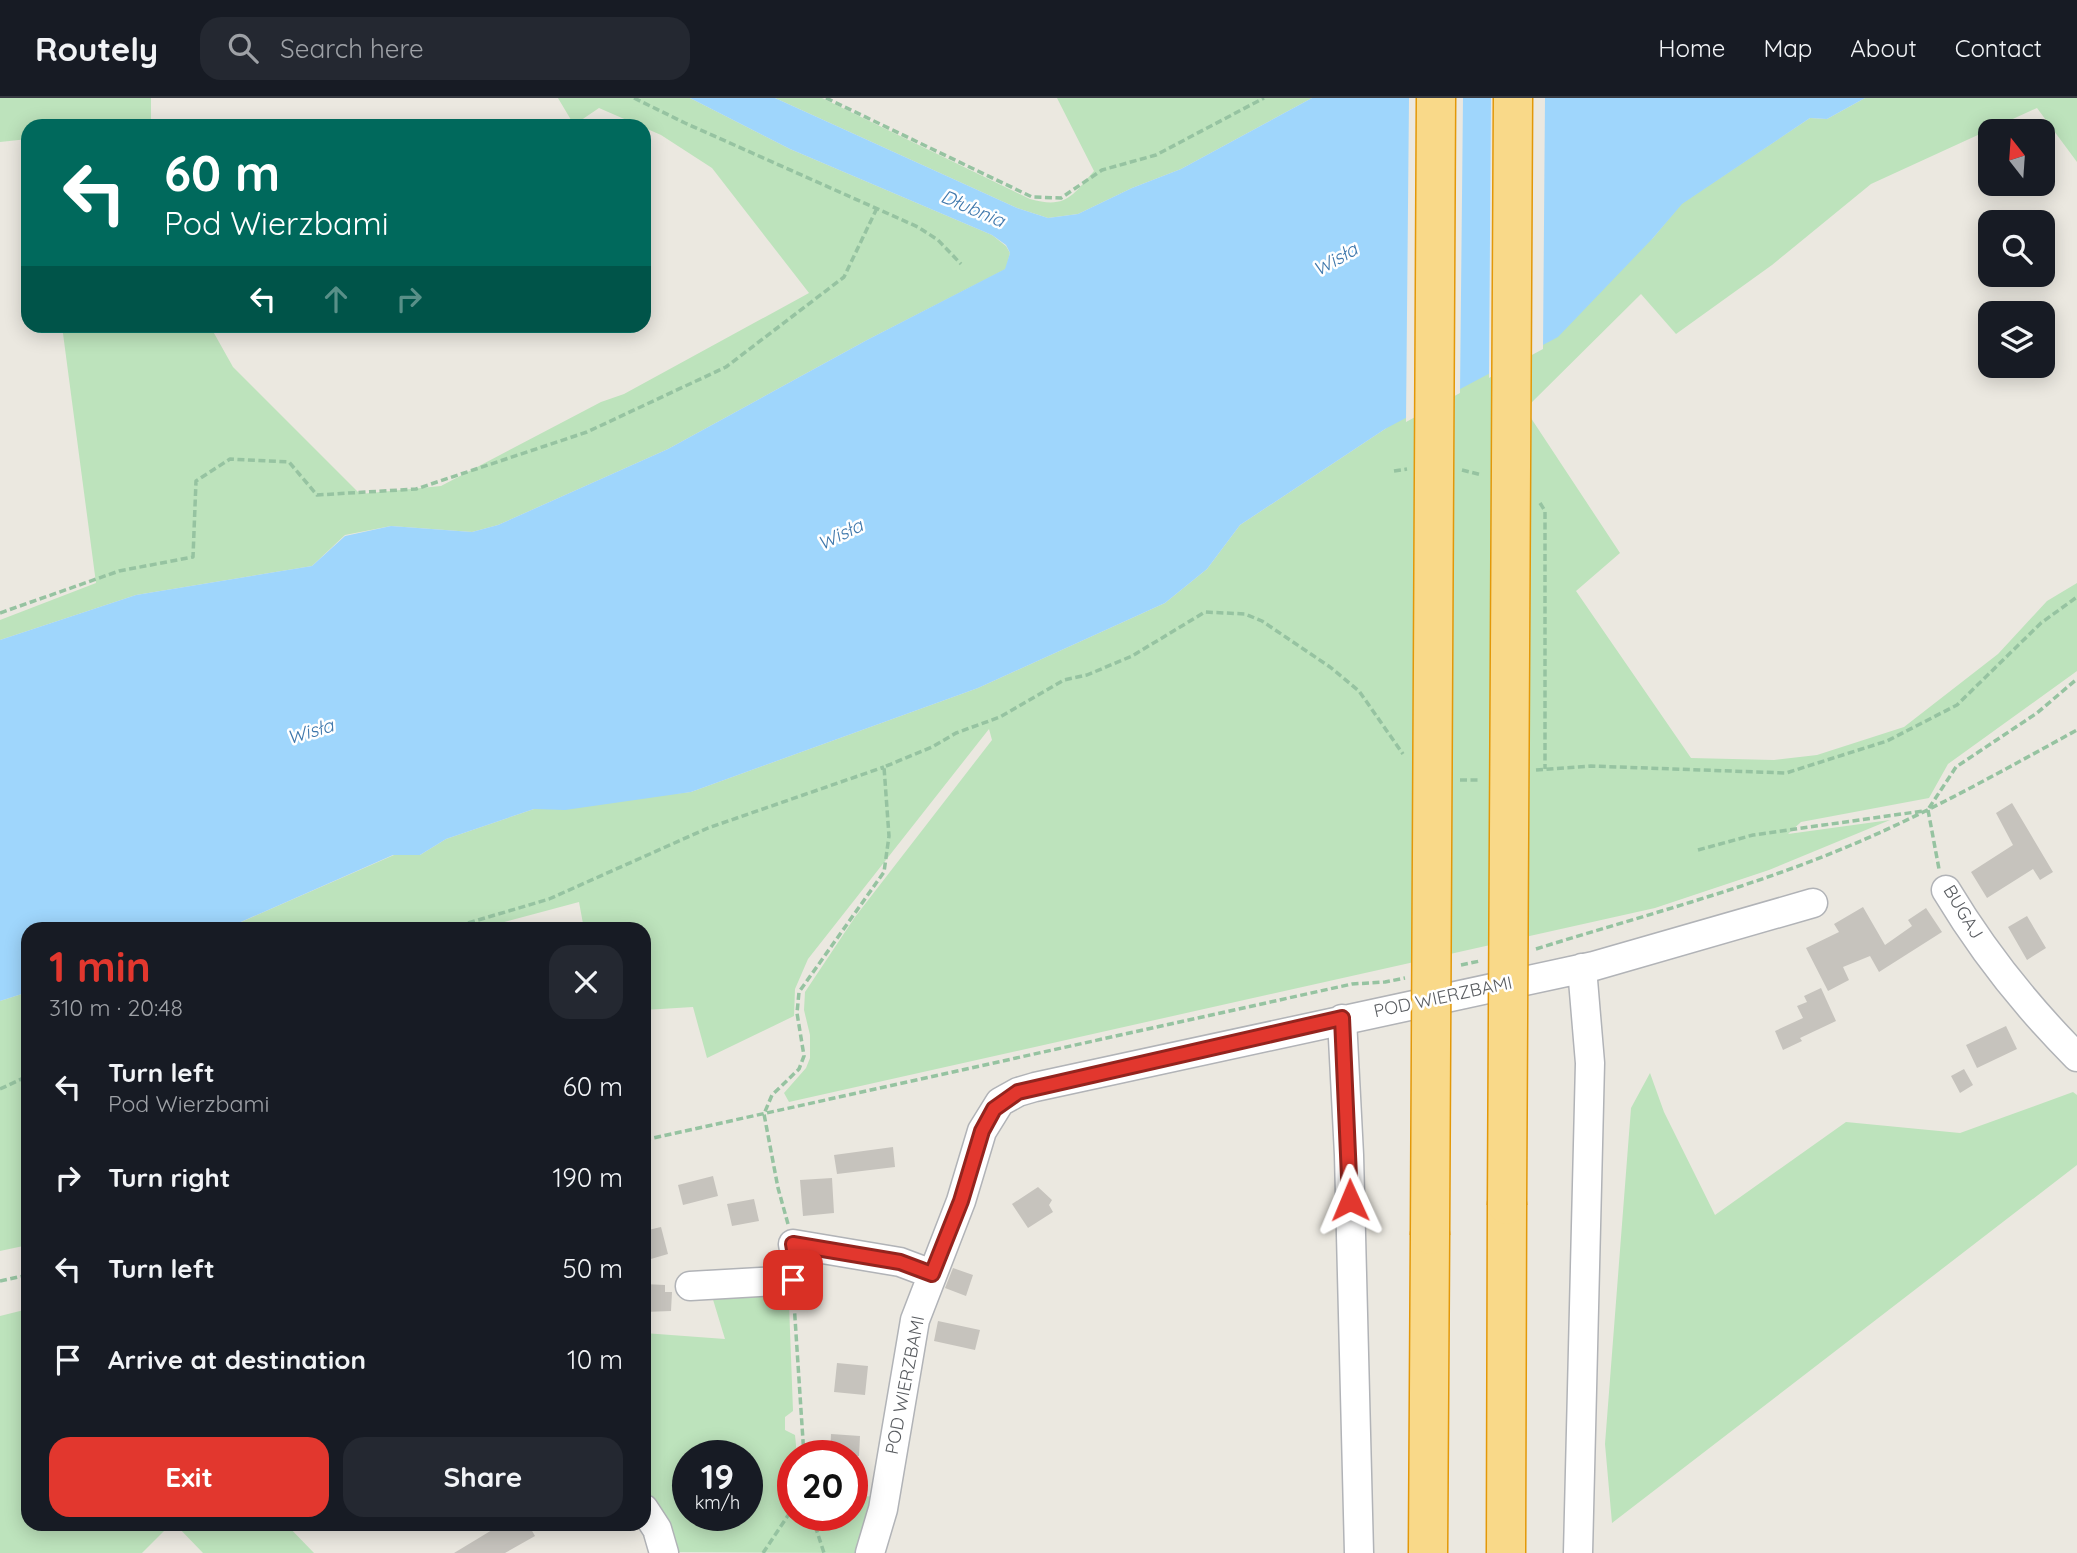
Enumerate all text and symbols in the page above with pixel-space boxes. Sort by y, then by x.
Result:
search box [200,17,690,80]
text: Routely [35,28,158,69]
icon: search [224,29,262,67]
text: Search here [280,32,424,65]
text: Home [1658,33,1725,63]
text: Map [1763,33,1812,63]
text: About [1850,33,1917,63]
text: Contact [1955,33,2042,63]
north arrow [1978,119,2054,196]
map controls [1978,119,2055,378]
text: 60 m [164,142,280,203]
icon: left [49,147,140,238]
water label: Dłubnia [938,184,1010,233]
text: Pod Wierzbami [164,203,389,243]
button: search [1978,210,2055,287]
water label: Wisła [1309,236,1363,281]
icon: left [244,280,282,318]
icon: ahead [317,280,355,318]
icon: right [390,280,428,318]
button: layers [1978,301,2055,378]
water label: Wisła [814,512,868,555]
water label: Wisła [284,712,338,749]
street label: BUGAJ [1938,881,1988,943]
text: 1 min [49,940,151,993]
button: close [549,945,623,1019]
street label: POD WIERZBAMI [1372,971,1514,1022]
text: 310 m · 20:48 [49,993,183,1022]
text: Turn left [108,1056,215,1089]
icon: left [49,1068,87,1106]
text: 60 m [563,1070,623,1103]
text: Pod Wierzbami [108,1089,269,1118]
icon: right [49,1159,87,1197]
text: Turn right [108,1161,230,1194]
text: 190 m [553,1161,623,1194]
position arrow [1313,1163,1387,1237]
icon: left [49,1250,87,1288]
pin [763,1250,823,1310]
text: Turn left [108,1252,215,1285]
text: 50 m [563,1252,623,1285]
icon: arrive [774,1261,812,1299]
street label: POD WIERZBAMI [880,1314,929,1456]
icon: arrive [49,1341,87,1379]
text: Arrive at destination [108,1343,366,1376]
text: 10 m [567,1343,623,1376]
button: Exit [49,1437,329,1517]
button: Share [343,1437,623,1517]
speed limit sign: 20 [777,1440,868,1531]
text: 19 [701,1454,734,1498]
text: km/h [695,1491,740,1514]

